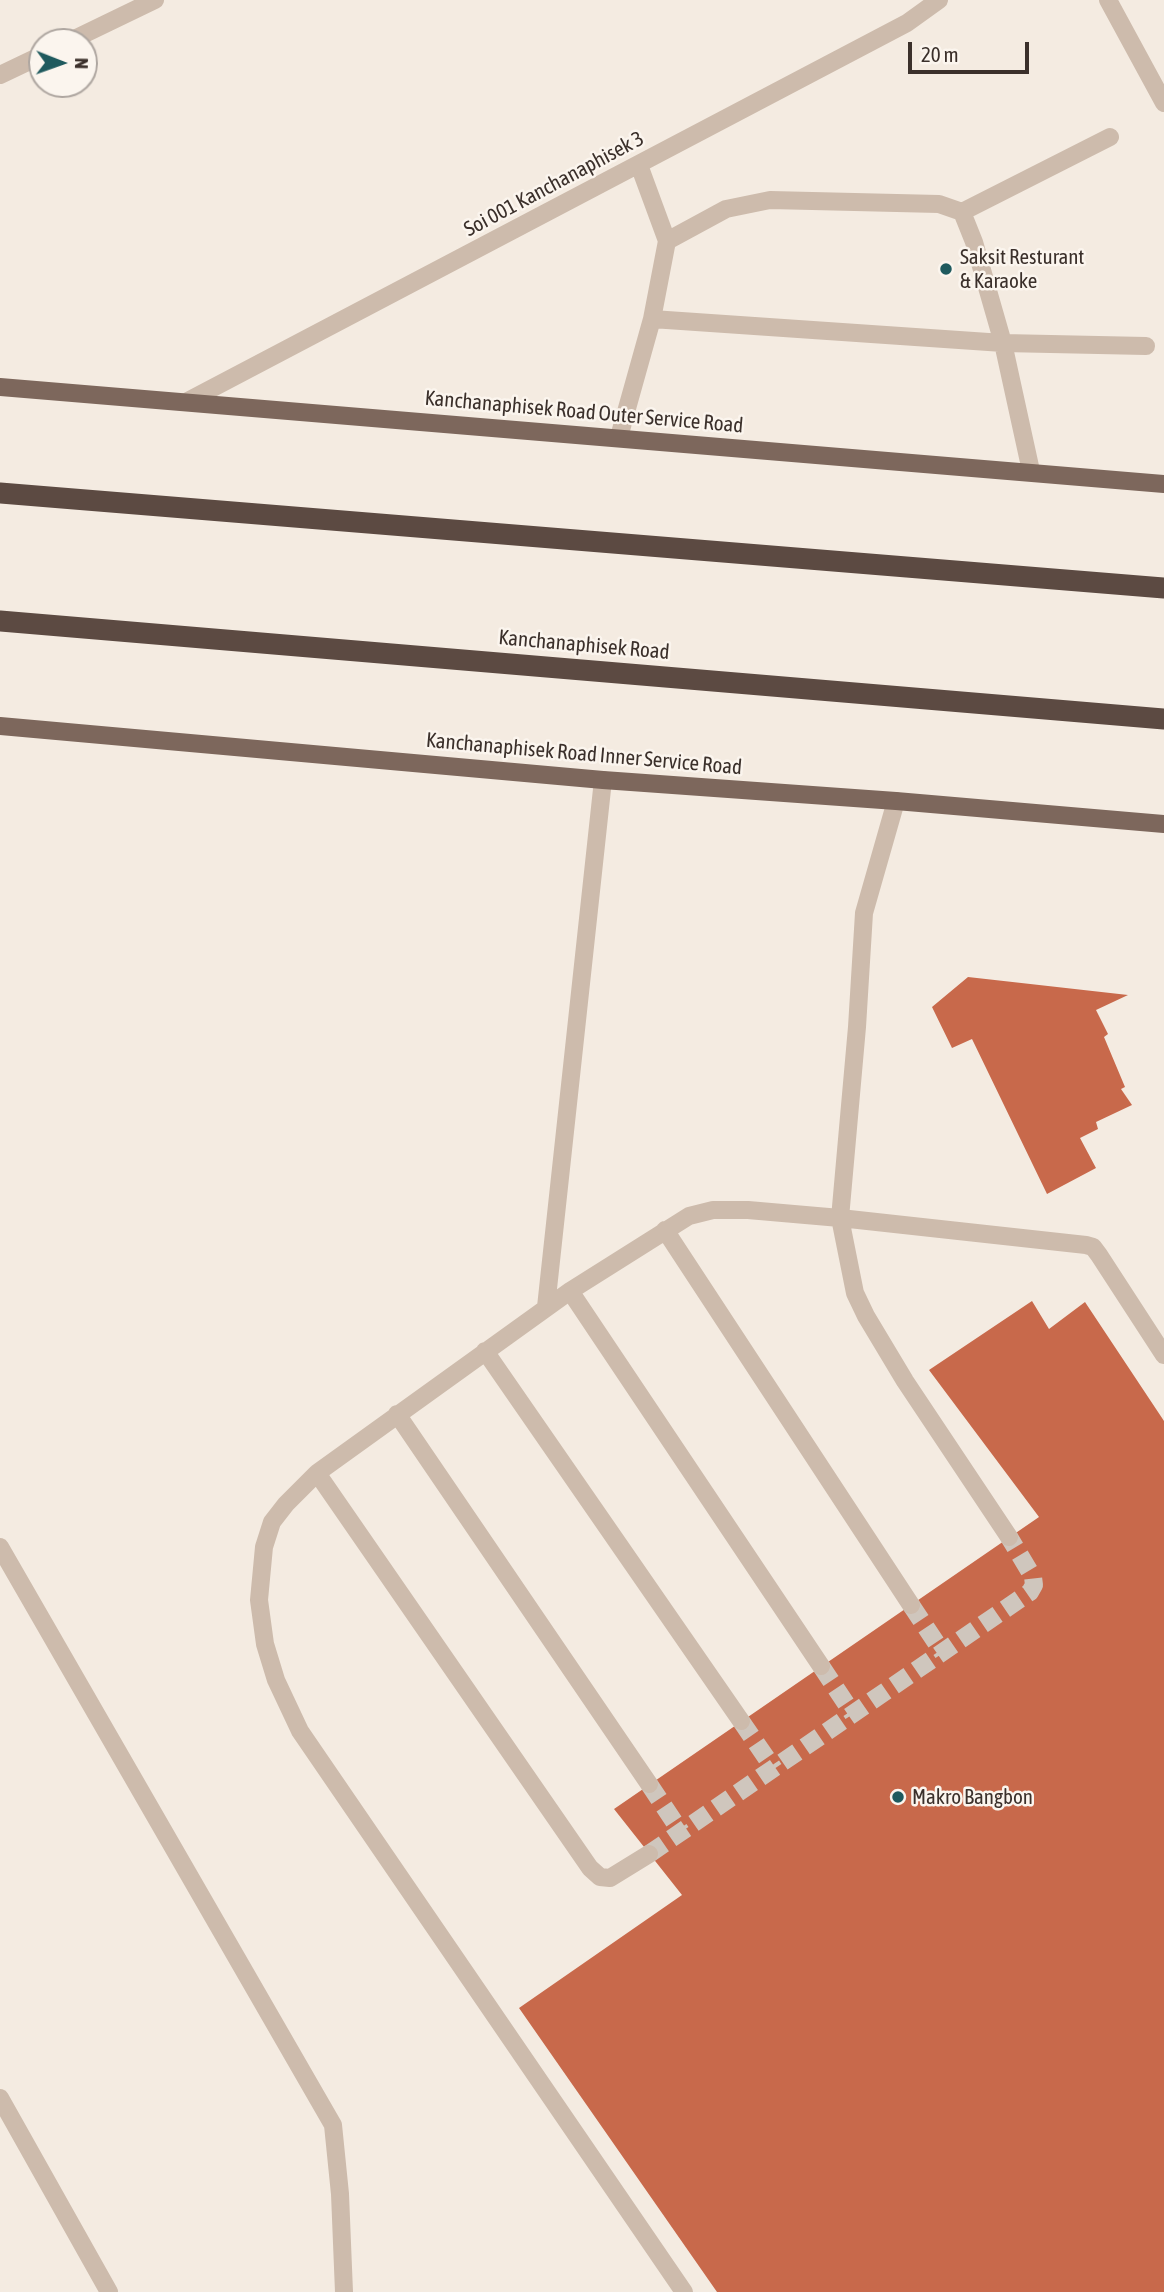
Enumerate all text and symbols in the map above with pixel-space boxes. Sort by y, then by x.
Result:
north arrow [28,28,98,98]
scale bar [912,28,1033,72]
text: 20 m [921,42,959,66]
text: N [71,58,93,69]
street label: Soi 001 Kanchanaphisek 3 [460,126,648,242]
place label: Saksit Resturant & Karaoke [960,244,1084,294]
marker: Saksit Resturant & Karaoke [938,261,954,277]
street label: Kanchanaphisek Road Outer Service Road [424,386,744,438]
street label: Kanchanaphisek Road [497,625,671,665]
street label: Kanchanaphisek Road Inner Service Road [425,728,743,780]
place label: Makro Bangbon [912,1784,1033,1810]
marker: Makro Bangbon [890,1789,906,1805]

